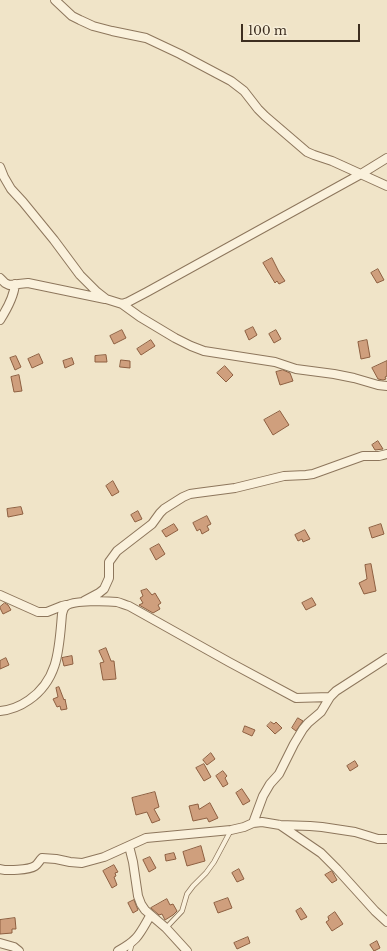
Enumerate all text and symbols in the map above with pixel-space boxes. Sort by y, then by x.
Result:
scale bar [243,16,362,42]
text: 100 m [248,23,287,38]

